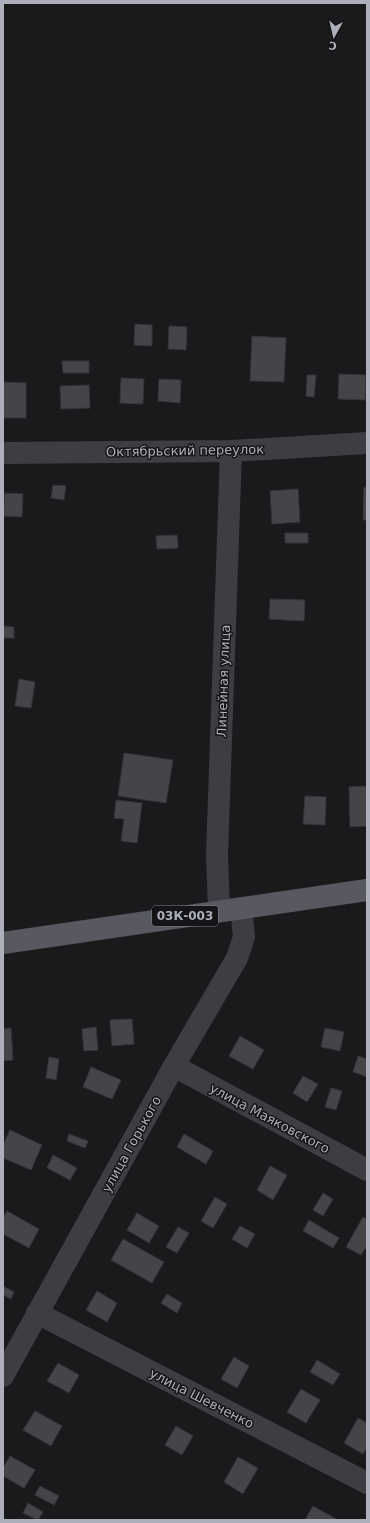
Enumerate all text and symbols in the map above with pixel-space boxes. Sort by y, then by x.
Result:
north arrow [314,16,354,56]
text: С [328,38,338,52]
street label: Октябрьский переулок [106,442,264,459]
street label: Линейная улица [214,624,233,738]
road number: 03К-003 [152,906,218,926]
street label: улица Маяковского [207,1080,332,1156]
street label: улица Горького [99,1093,164,1195]
street label: улица Шевченко [147,1366,256,1431]

